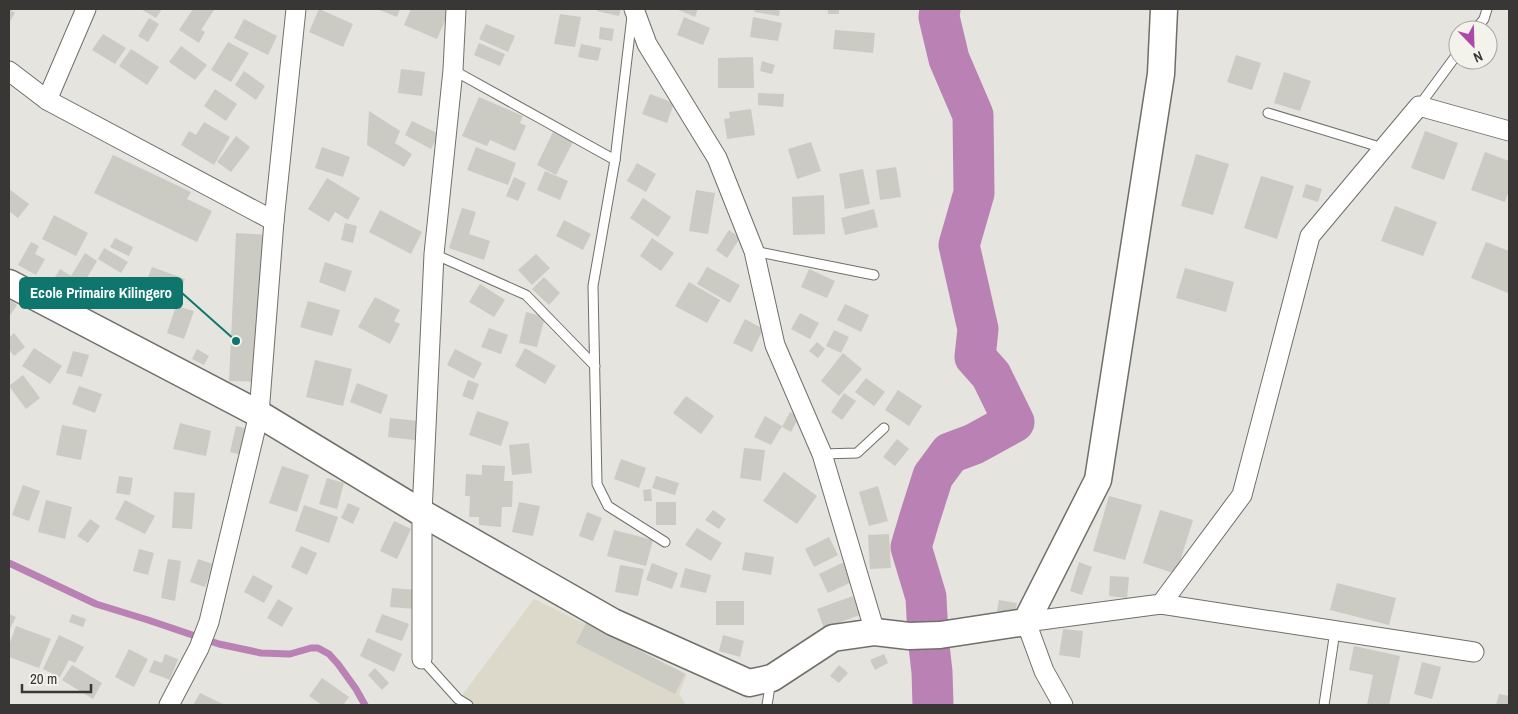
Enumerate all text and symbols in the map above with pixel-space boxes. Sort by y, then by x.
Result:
north arrow [1448,20,1498,70]
text: N [1471,47,1485,67]
callout: Ecole Primaire Kilingero [20,278,182,308]
text: Ecole Primaire Kilingero [30,282,172,303]
scale bar [22,662,91,694]
text: 20 m [30,668,57,689]

